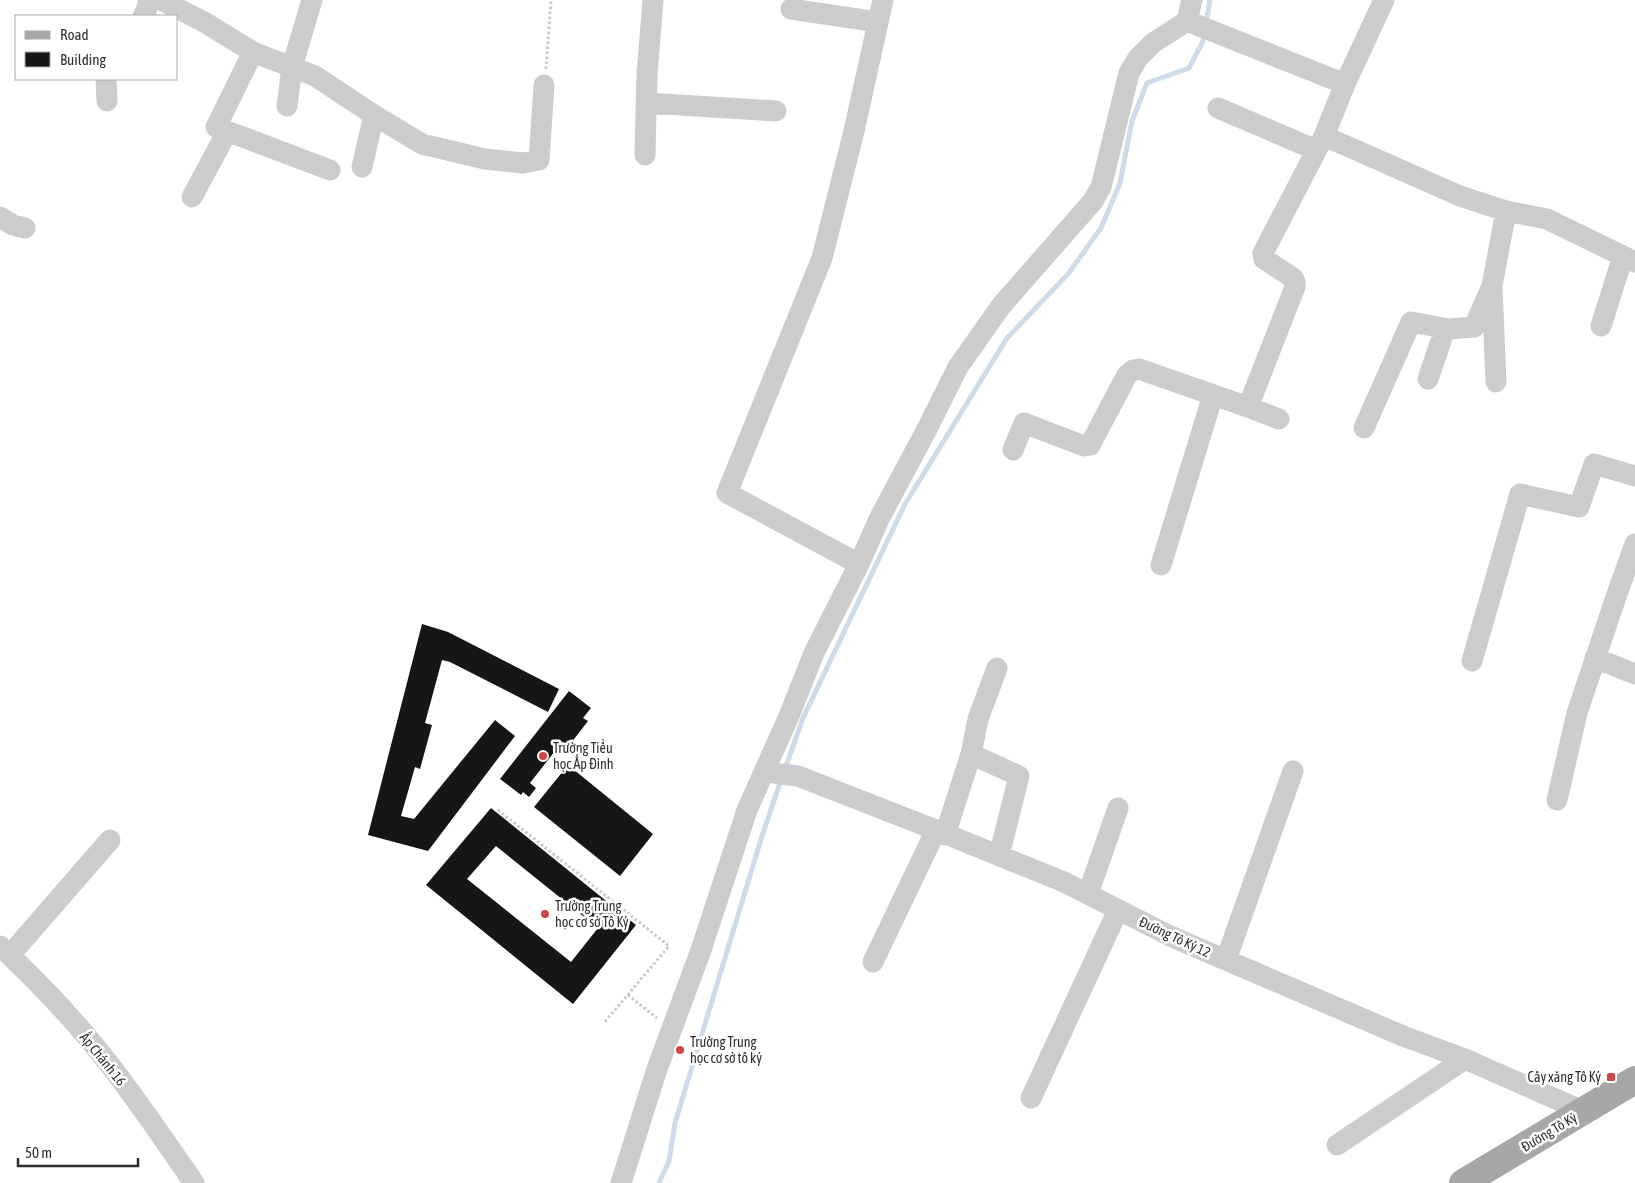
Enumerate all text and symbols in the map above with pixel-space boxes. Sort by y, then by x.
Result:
legend [15,15,178,80]
text: Road [60,26,89,43]
text: Building [60,51,106,68]
place label: Trường Tiểu học Ấp Đình [553,739,614,772]
marker: Trường Tiểu học Ấp Đình [537,750,549,762]
place label: Trường Trung học cơ sở Tô Ký [555,898,629,930]
marker: Trường Trung học cơ sở Tô Ký [539,908,551,920]
street label: Đường Tô Ký 12 [1137,913,1213,961]
street label: Ấp Chánh 16 [77,1028,131,1089]
place label: Trường Trung học cơ sở tô ký [690,1034,762,1066]
marker: Trường Trung học cơ sở tô ký [674,1044,686,1056]
place label: Cây xăng Tô Ký [1528,1069,1601,1085]
marker: Cây xăng Tô Ký [1605,1071,1617,1083]
street label: Đường Tô Ký [1518,1109,1580,1155]
scale bar [18,1136,138,1168]
text: 50 m [25,1144,52,1161]

